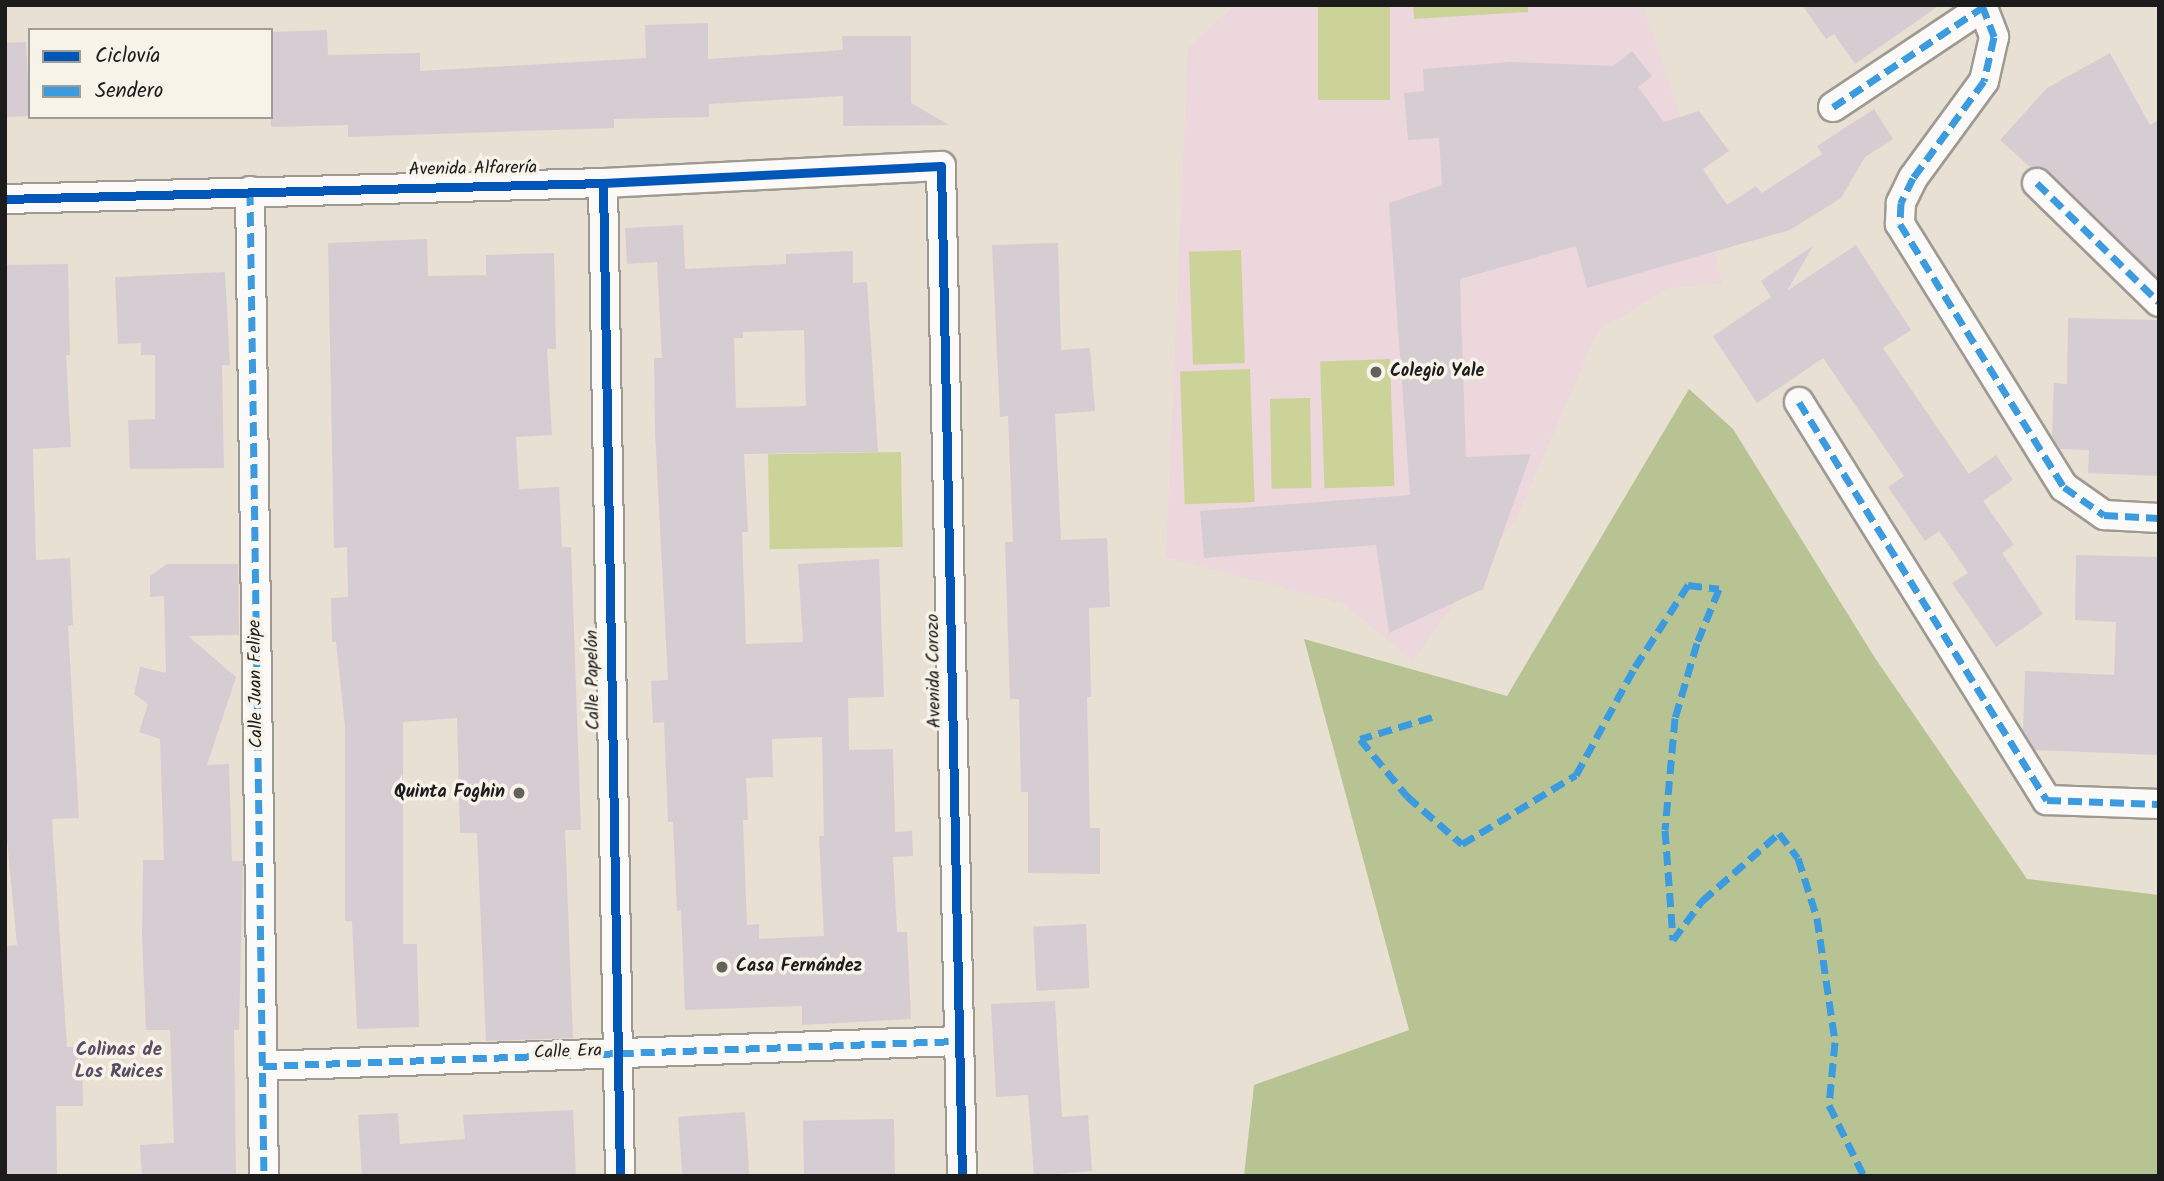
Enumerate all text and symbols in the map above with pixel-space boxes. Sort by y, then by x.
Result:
legend [28,28,273,119]
text: Ciclovía [95,40,160,73]
text: Sendero [95,75,163,108]
street label: Avenida Alfarería [409,158,537,182]
place label: Colegio Yale [1390,361,1484,383]
marker: Colegio Yale [1368,364,1384,380]
street label: Avenida Corozo [923,614,947,728]
street label: Calle Juan Felipe [245,620,269,748]
street label: Calle Papelón [582,630,606,730]
place label: Quinta Foghin [394,782,505,804]
marker: Quinta Foghin [511,785,527,801]
place label: Casa Fernández [736,956,862,978]
marker: Casa Fernández [714,959,730,975]
district label: Colinas de Los Ruices [75,1040,163,1084]
street label: Calle Era [533,1041,603,1065]

